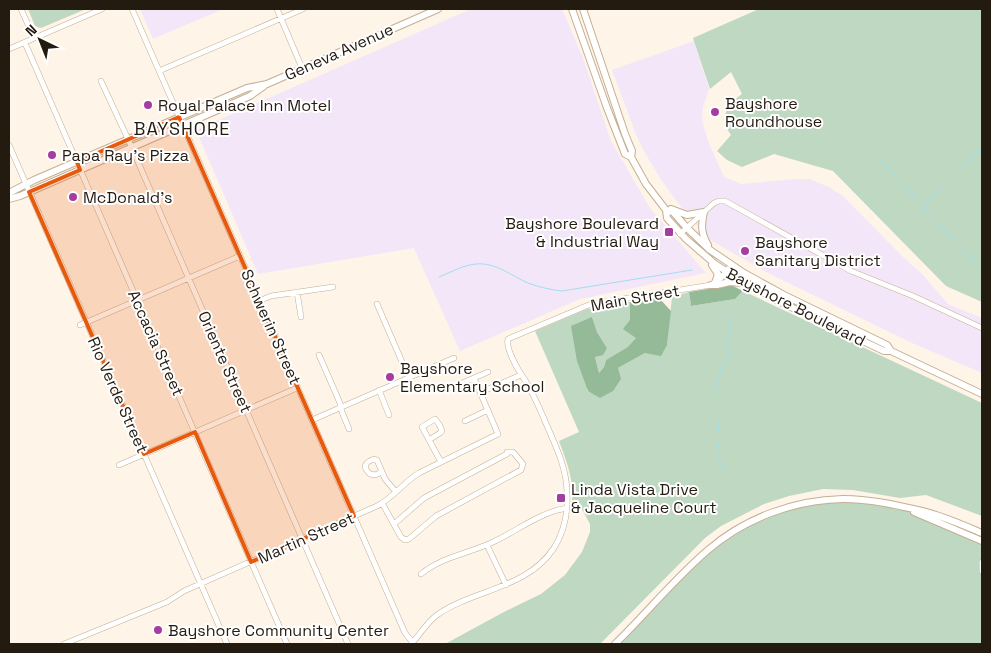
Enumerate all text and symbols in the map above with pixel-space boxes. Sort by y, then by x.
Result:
north arrow [15,15,65,65]
street label: Geneva Avenue [281,19,397,85]
text: N [22,21,41,40]
place label: Bayshore Roundhouse [725,93,822,132]
place label: Royal Palace Inn Motel [158,95,331,116]
marker: Royal Palace Inn Motel [142,99,154,111]
marker: Bayshore Roundhouse [709,106,721,118]
district label: BAYSHORE [134,117,230,140]
place label: Papa Ray's Pizza [62,145,189,166]
marker: Papa Ray's Pizza [46,149,58,161]
place label: McDonald's [83,187,173,208]
marker: McDonald's [67,191,79,203]
place label: Bayshore Boulevard & Industrial Way [505,213,659,252]
marker: Bayshore Boulevard & Industrial Way [663,226,675,238]
place label: Bayshore Sanitary District [755,232,881,271]
marker: Bayshore Sanitary District [739,245,751,257]
street label: Bayshore Boulevard [723,263,869,351]
street label: Schwerin Street [236,266,306,388]
street label: Main Street [589,280,681,316]
street label: Accacia Street [123,287,189,399]
street label: Oriente Street [193,308,257,416]
street label: Rio Verde Street [83,334,153,456]
place label: Bayshore Elementary School [400,358,545,397]
marker: Bayshore Elementary School [384,371,396,383]
place label: Linda Vista Drive & Jacqueline Court [571,479,717,518]
marker: Linda Vista Drive & Jacqueline Court [555,492,567,504]
street label: Martin Street [255,507,357,569]
place label: Bayshore Community Center [168,620,389,641]
marker: Bayshore Community Center [152,624,164,636]

